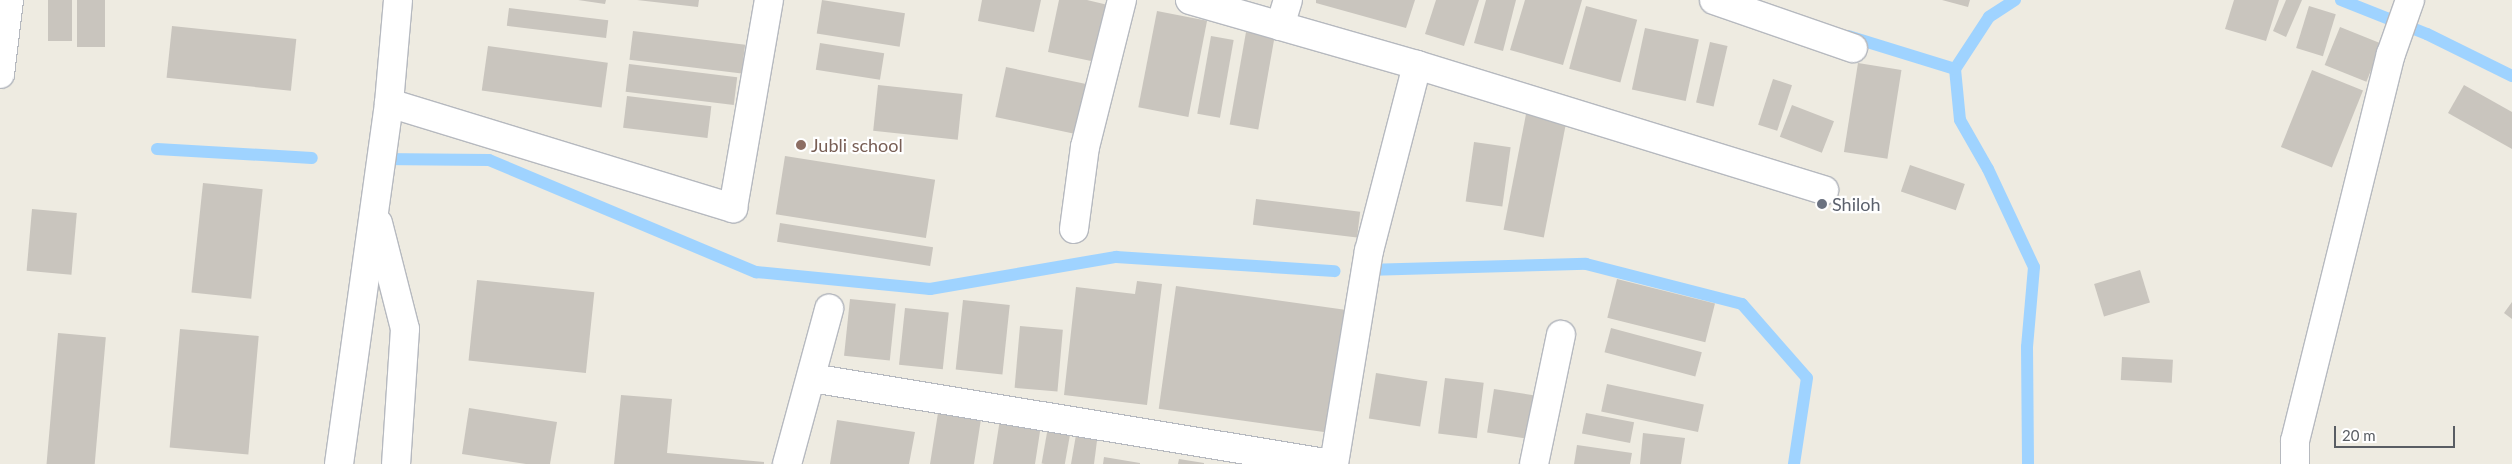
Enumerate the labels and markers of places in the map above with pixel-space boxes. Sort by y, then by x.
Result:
place label: Jubli school [811,134,903,156]
marker: Jubli school [795,139,807,151]
place label: Shiloh [1832,193,1880,215]
marker: Shiloh [1816,198,1828,210]

